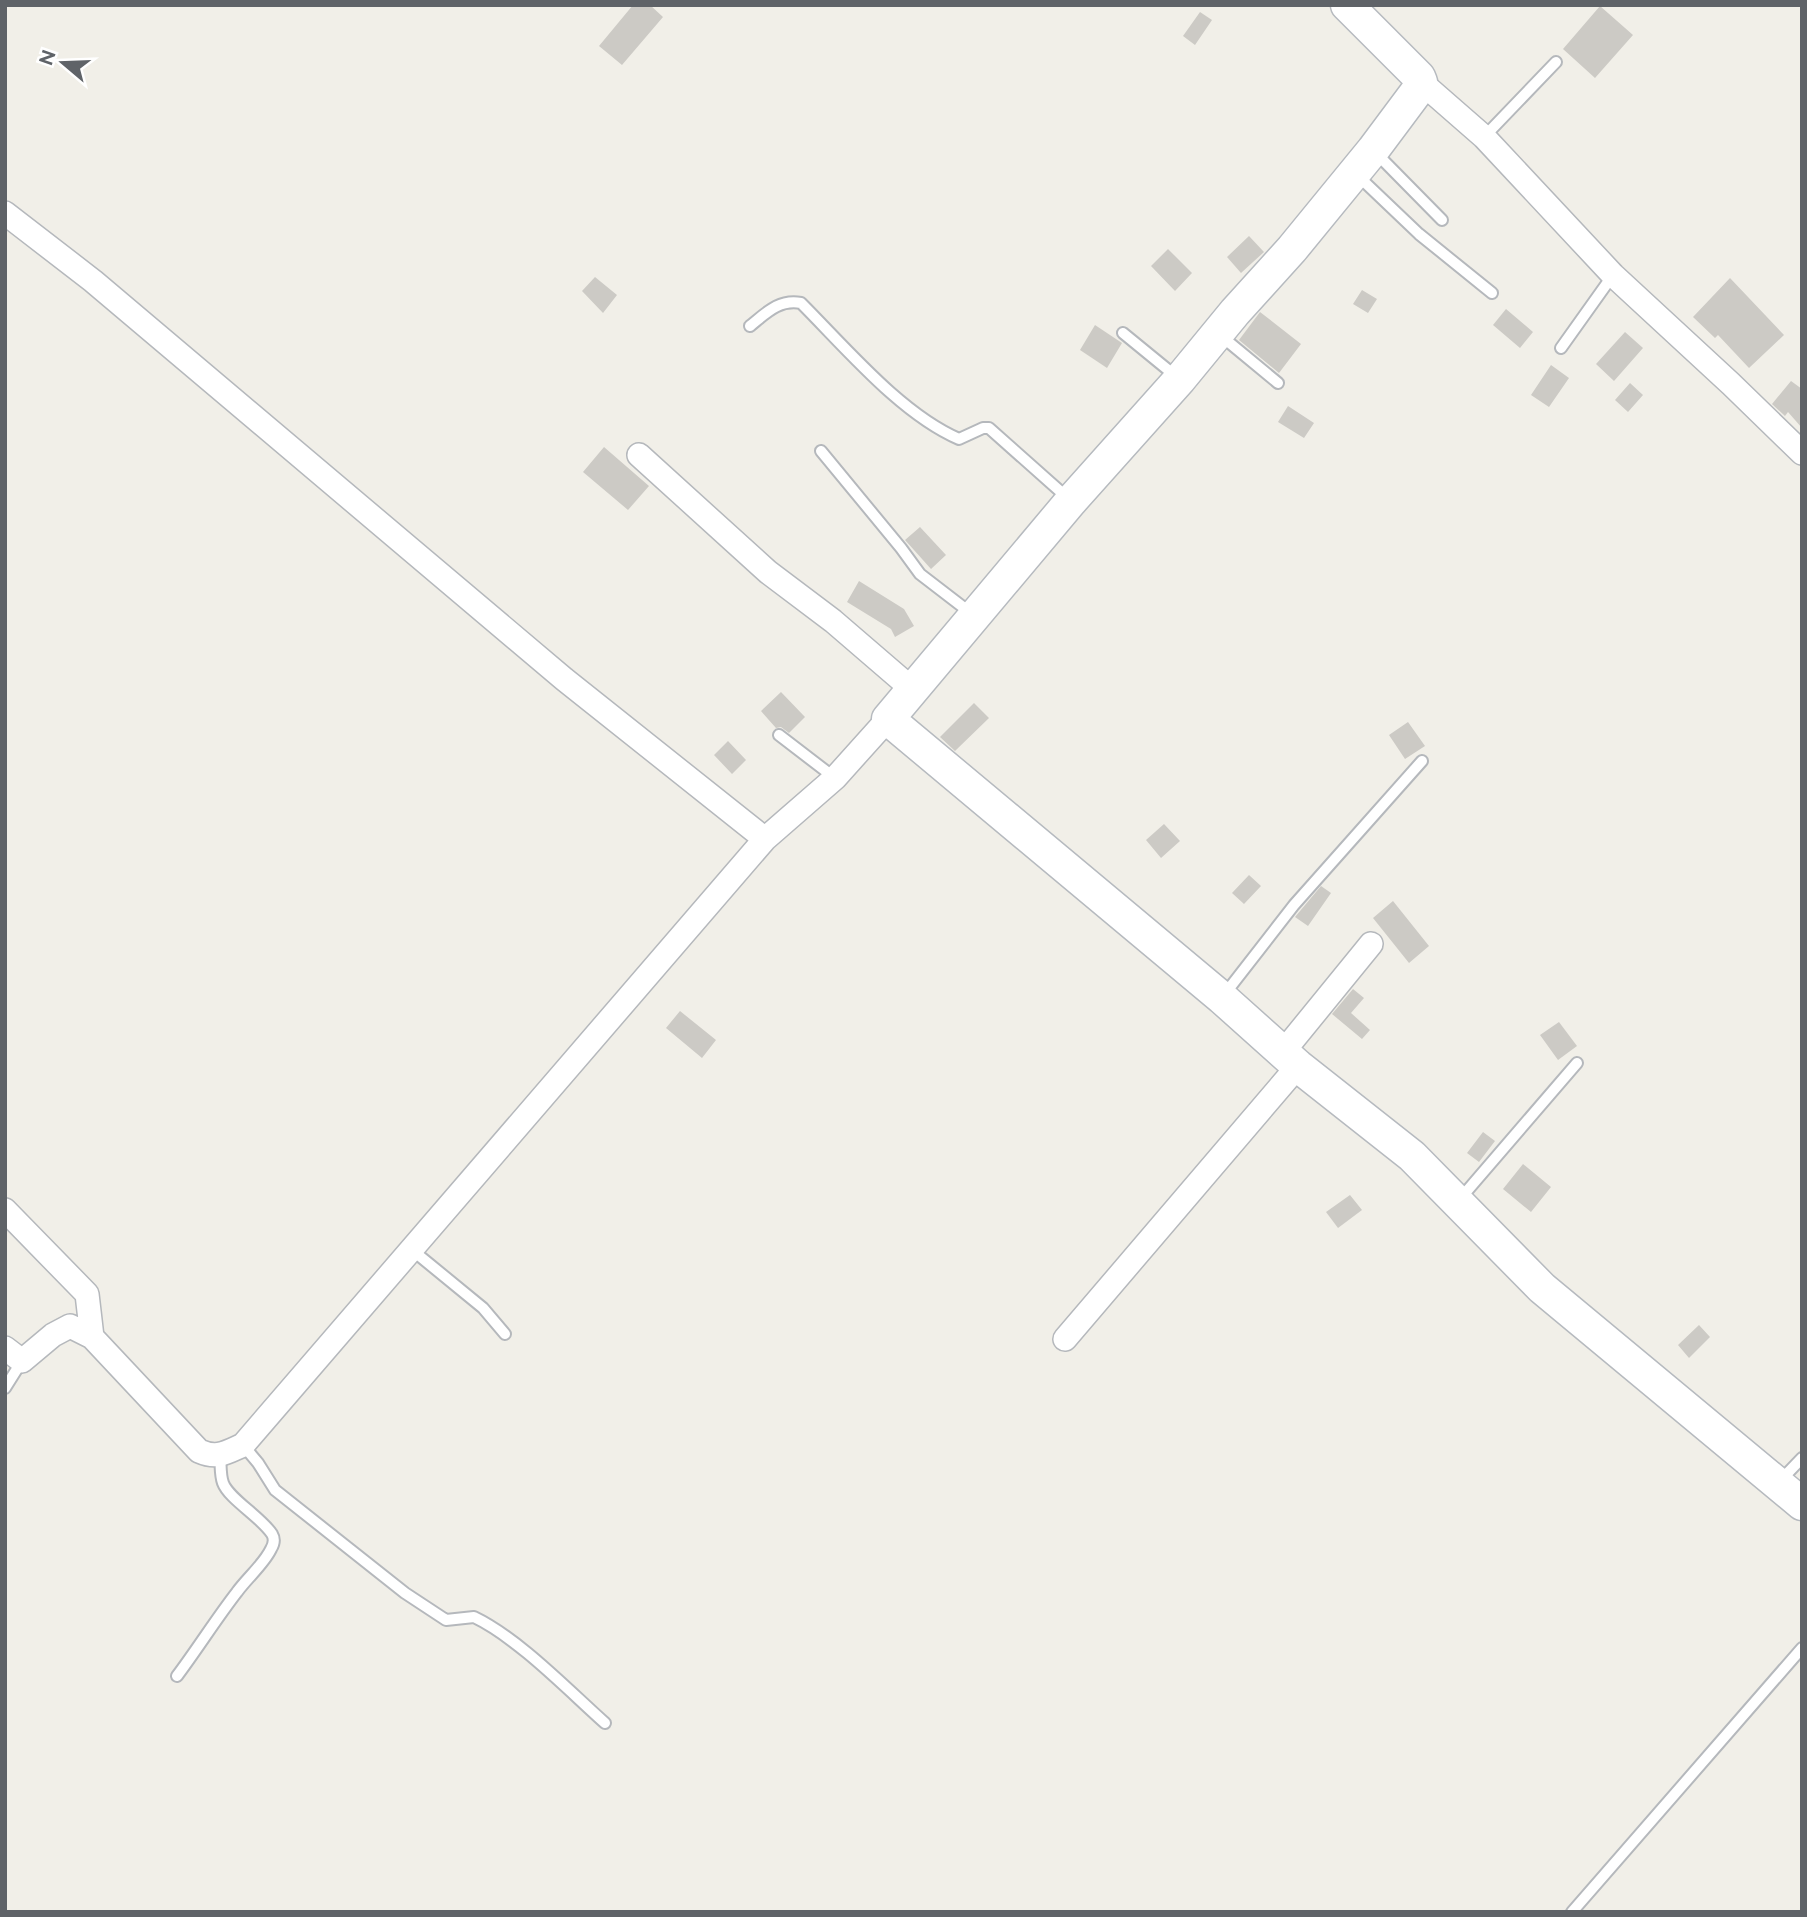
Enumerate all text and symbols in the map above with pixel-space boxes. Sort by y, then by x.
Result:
north arrow [28,28,98,98]
text: N [34,47,60,68]

